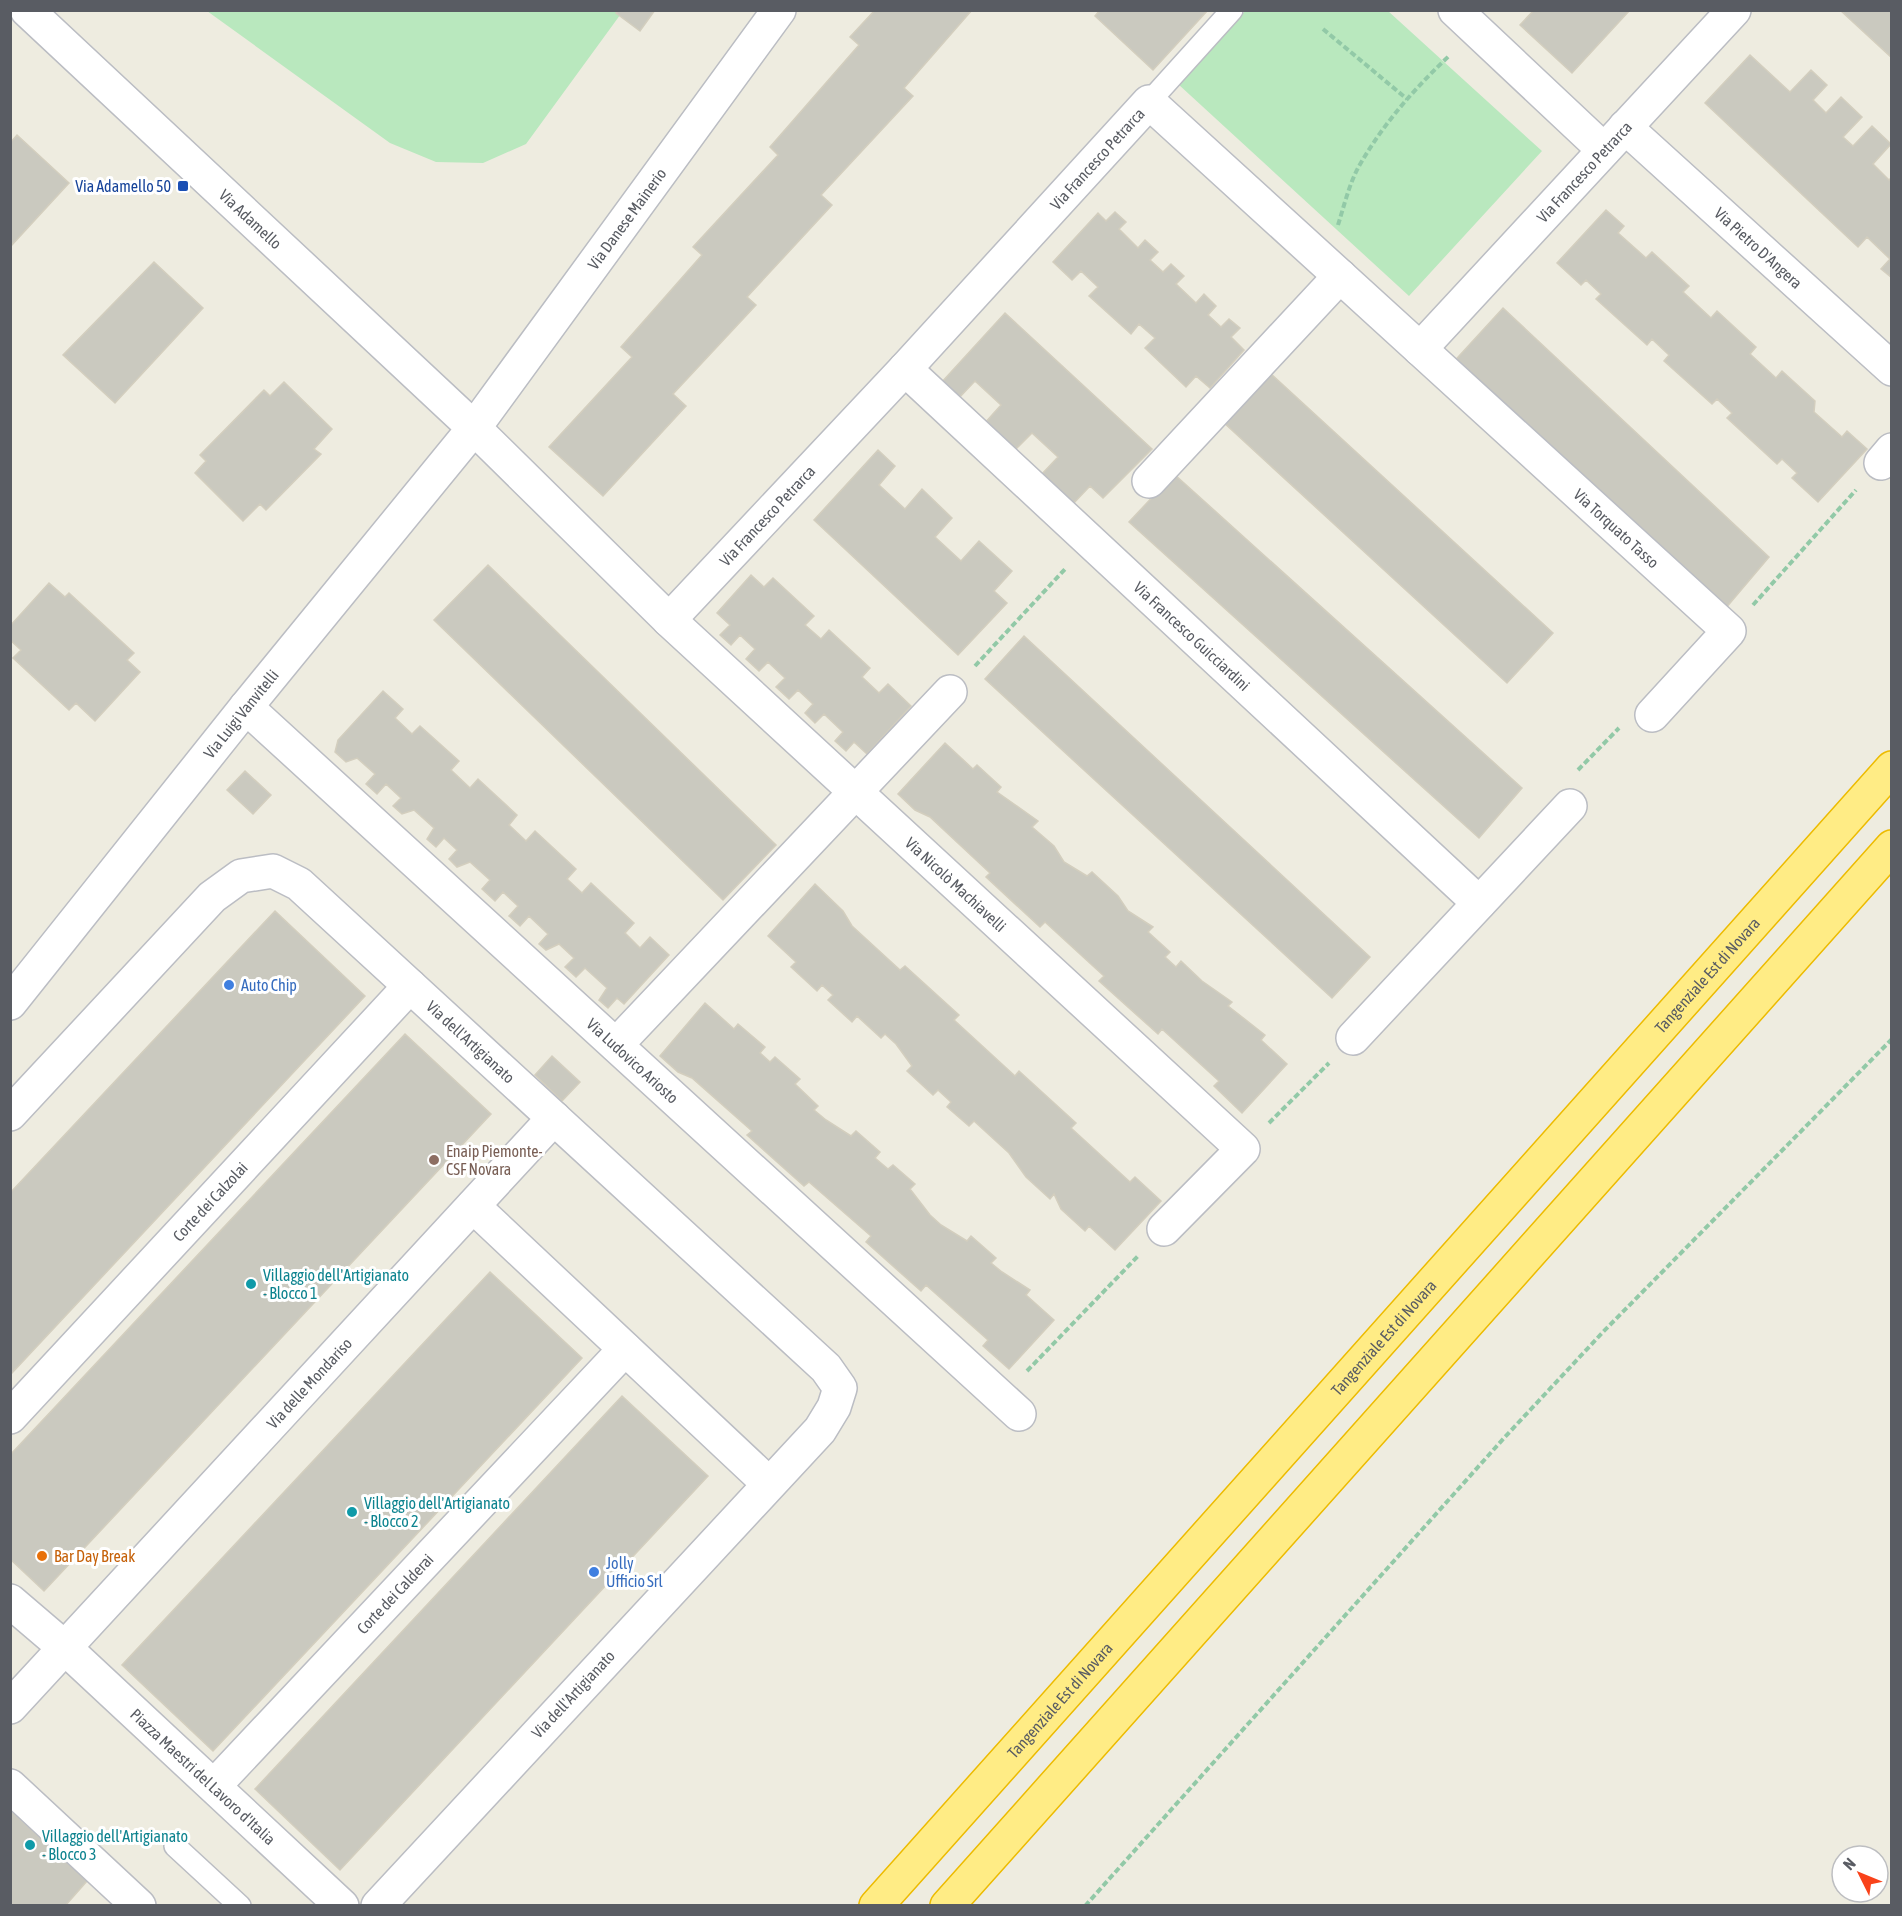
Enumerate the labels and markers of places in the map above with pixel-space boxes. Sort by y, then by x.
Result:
place label: Via Adamello 50 [75,177,171,195]
marker: Via Adamello 50 [176,179,190,193]
place label: Auto Chip [241,976,297,995]
marker: Auto Chip [222,978,236,992]
place label: Enaip Piemonte- CSF Novara [446,1142,542,1178]
marker: Enaip Piemonte- CSF Novara [427,1153,441,1167]
place label: Villaggio dell'Artigianato - Blocco 1 [263,1266,409,1302]
marker: Villaggio dell'Artigianato - Blocco 1 [244,1277,258,1291]
place label: Villaggio dell'Artigianato - Blocco 2 [364,1494,510,1530]
marker: Villaggio dell'Artigianato - Blocco 2 [345,1505,359,1519]
place label: Bar Day Break [54,1547,135,1566]
marker: Bar Day Break [35,1549,49,1563]
place label: Jolly Ufficio Srl [606,1554,664,1590]
marker: Jolly Ufficio Srl [587,1565,601,1579]
place label: Villaggio dell'Artigianato - Blocco 3 [42,1827,188,1863]
marker: Villaggio dell'Artigianato - Blocco 3 [23,1838,37,1852]

